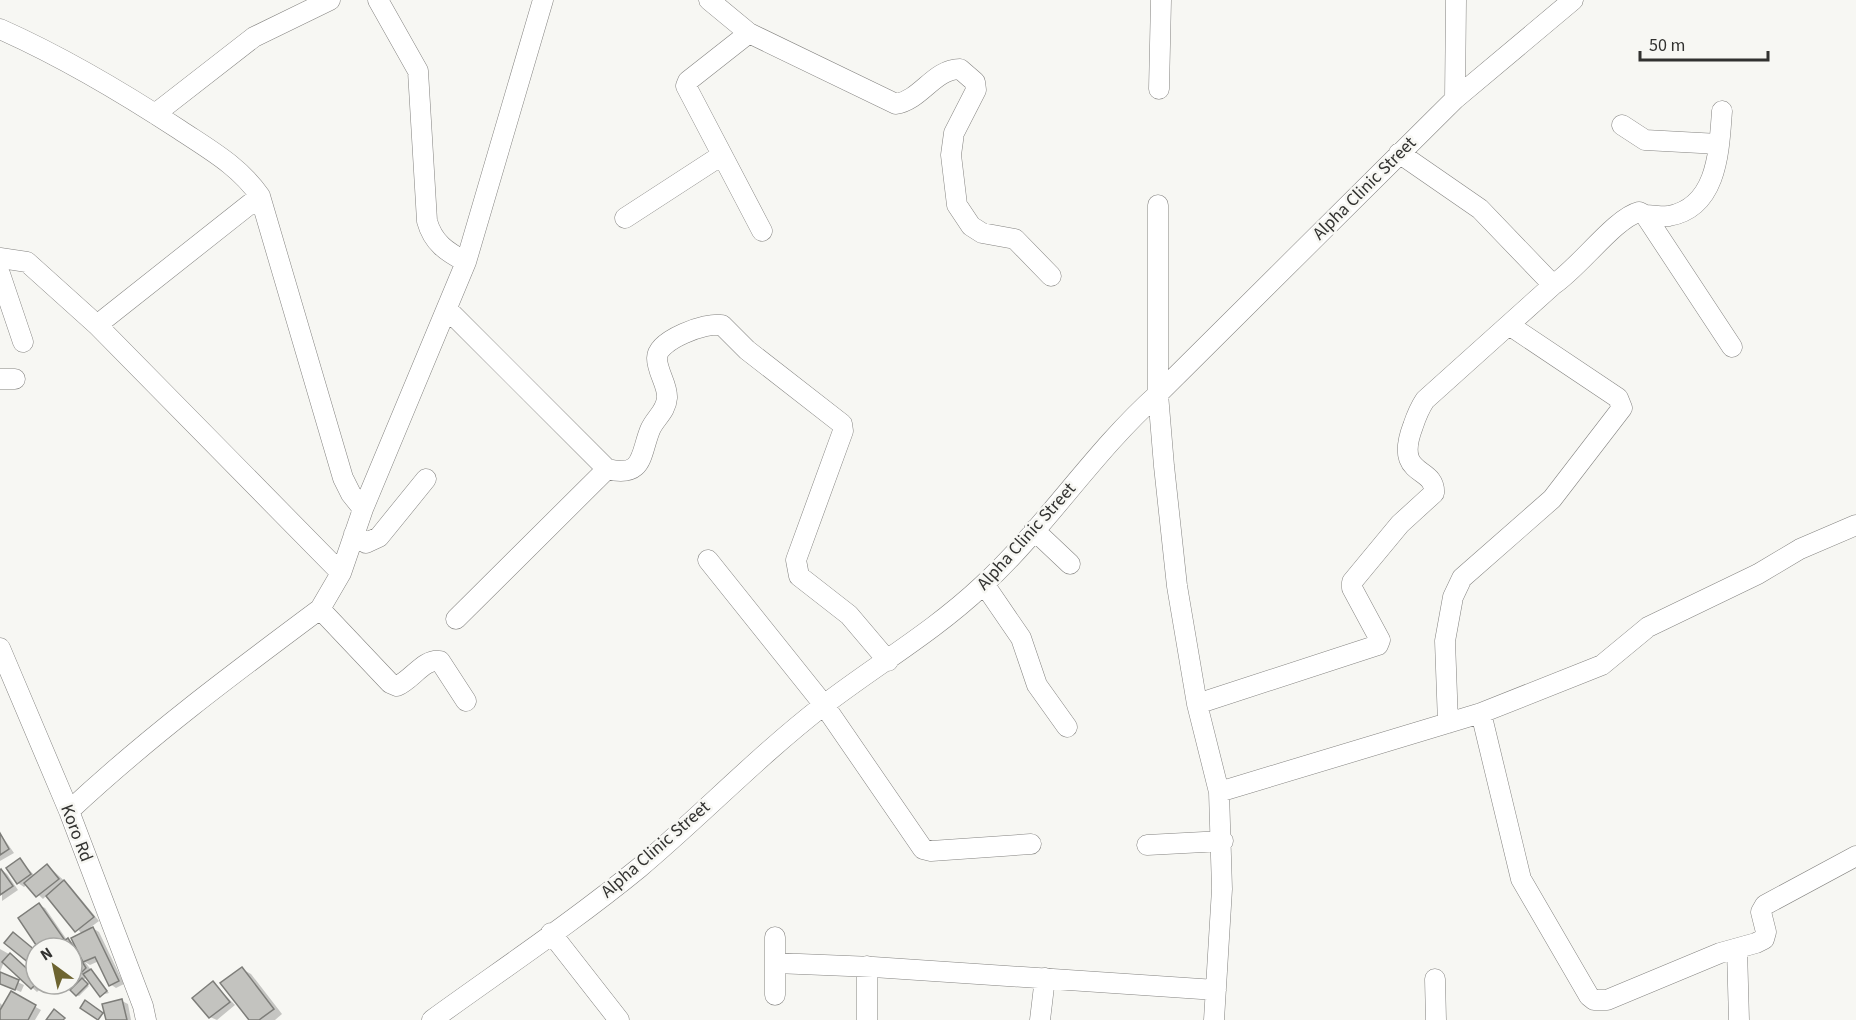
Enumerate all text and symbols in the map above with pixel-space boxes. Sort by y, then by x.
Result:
scale bar [1640,24,1768,62]
text: 50 m [1649,33,1685,58]
street label: Alpha Clinic Street [1307,131,1422,246]
street label: Alpha Clinic Street [971,477,1082,596]
street label: Alpha Clinic Street [595,795,715,904]
street label: Koro Rd [54,801,99,865]
north arrow [24,936,84,996]
text: N [36,942,57,966]

